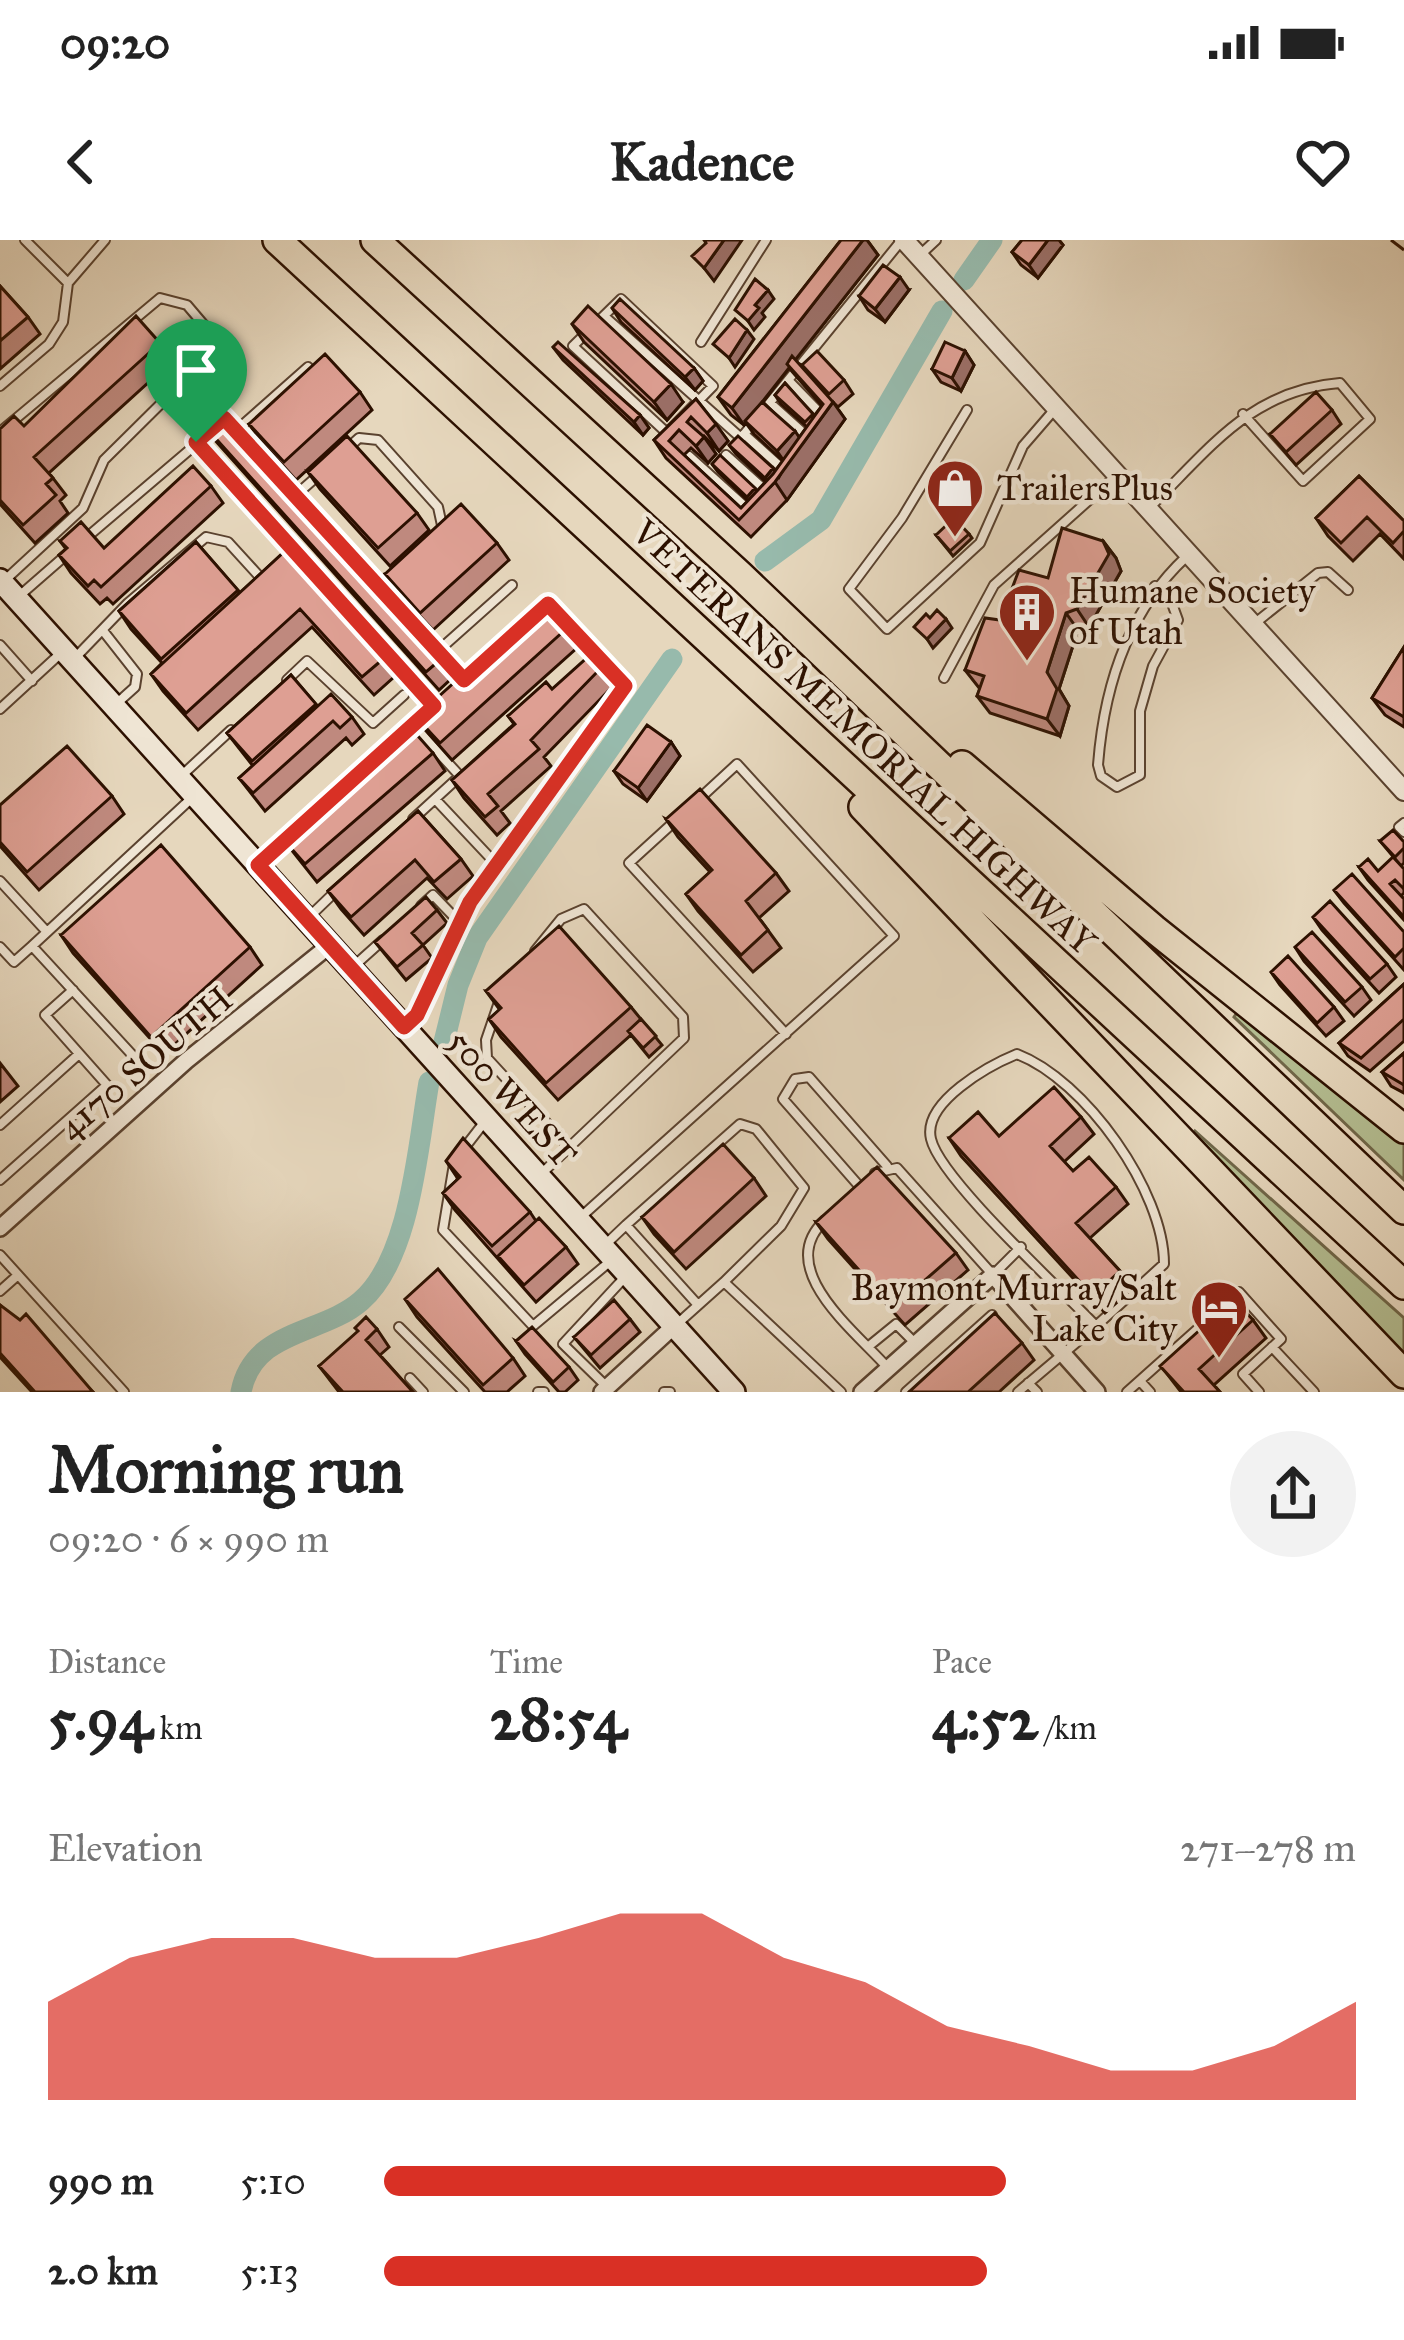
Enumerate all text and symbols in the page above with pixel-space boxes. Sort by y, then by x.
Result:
text: 09:20 [60,15,170,70]
icon: back [48,129,114,195]
text: Kadence [609,129,795,195]
icon: heart [1290,129,1356,195]
pin [145,319,247,442]
icon: arrive [163,337,229,403]
shop icon: TrailersPlus [924,457,986,539]
place label: TrailersPlus [997,466,1173,510]
street label: VETERANS MEMORIAL HIGHWAY [622,510,1106,965]
place label: Humane Society of Utah [1069,569,1316,654]
building icon: Humane Society of Utah [996,581,1058,663]
street label: 4170 SOUTH [49,977,241,1149]
street label: 500 WEST [438,1019,586,1177]
place label: Baymont Murray/Salt Lake City [851,1266,1178,1351]
hotel icon: Baymont Murray/Salt Lake City [1188,1278,1250,1360]
text: Morning run [48,1429,404,1510]
button: share [1230,1431,1356,1557]
text: 09:20 · 6 × 990 m [48,1515,329,1563]
text: Distance [48,1642,166,1682]
text: Time [490,1642,563,1682]
text: Pace [932,1642,992,1682]
text: 5.94 [48,1682,153,1755]
text: 28:54 [490,1682,626,1755]
text: 4:52 [932,1682,1038,1755]
text: km [153,1708,203,1748]
text: /km [1038,1708,1097,1748]
text: Elevation [48,1824,203,1872]
text: 271–278 m [1180,1824,1356,1872]
text: 990 m [48,2157,154,2205]
text: 5:10 [240,2157,306,2205]
text: 2.0 km [48,2247,158,2295]
text: 5:13 [240,2247,299,2295]

